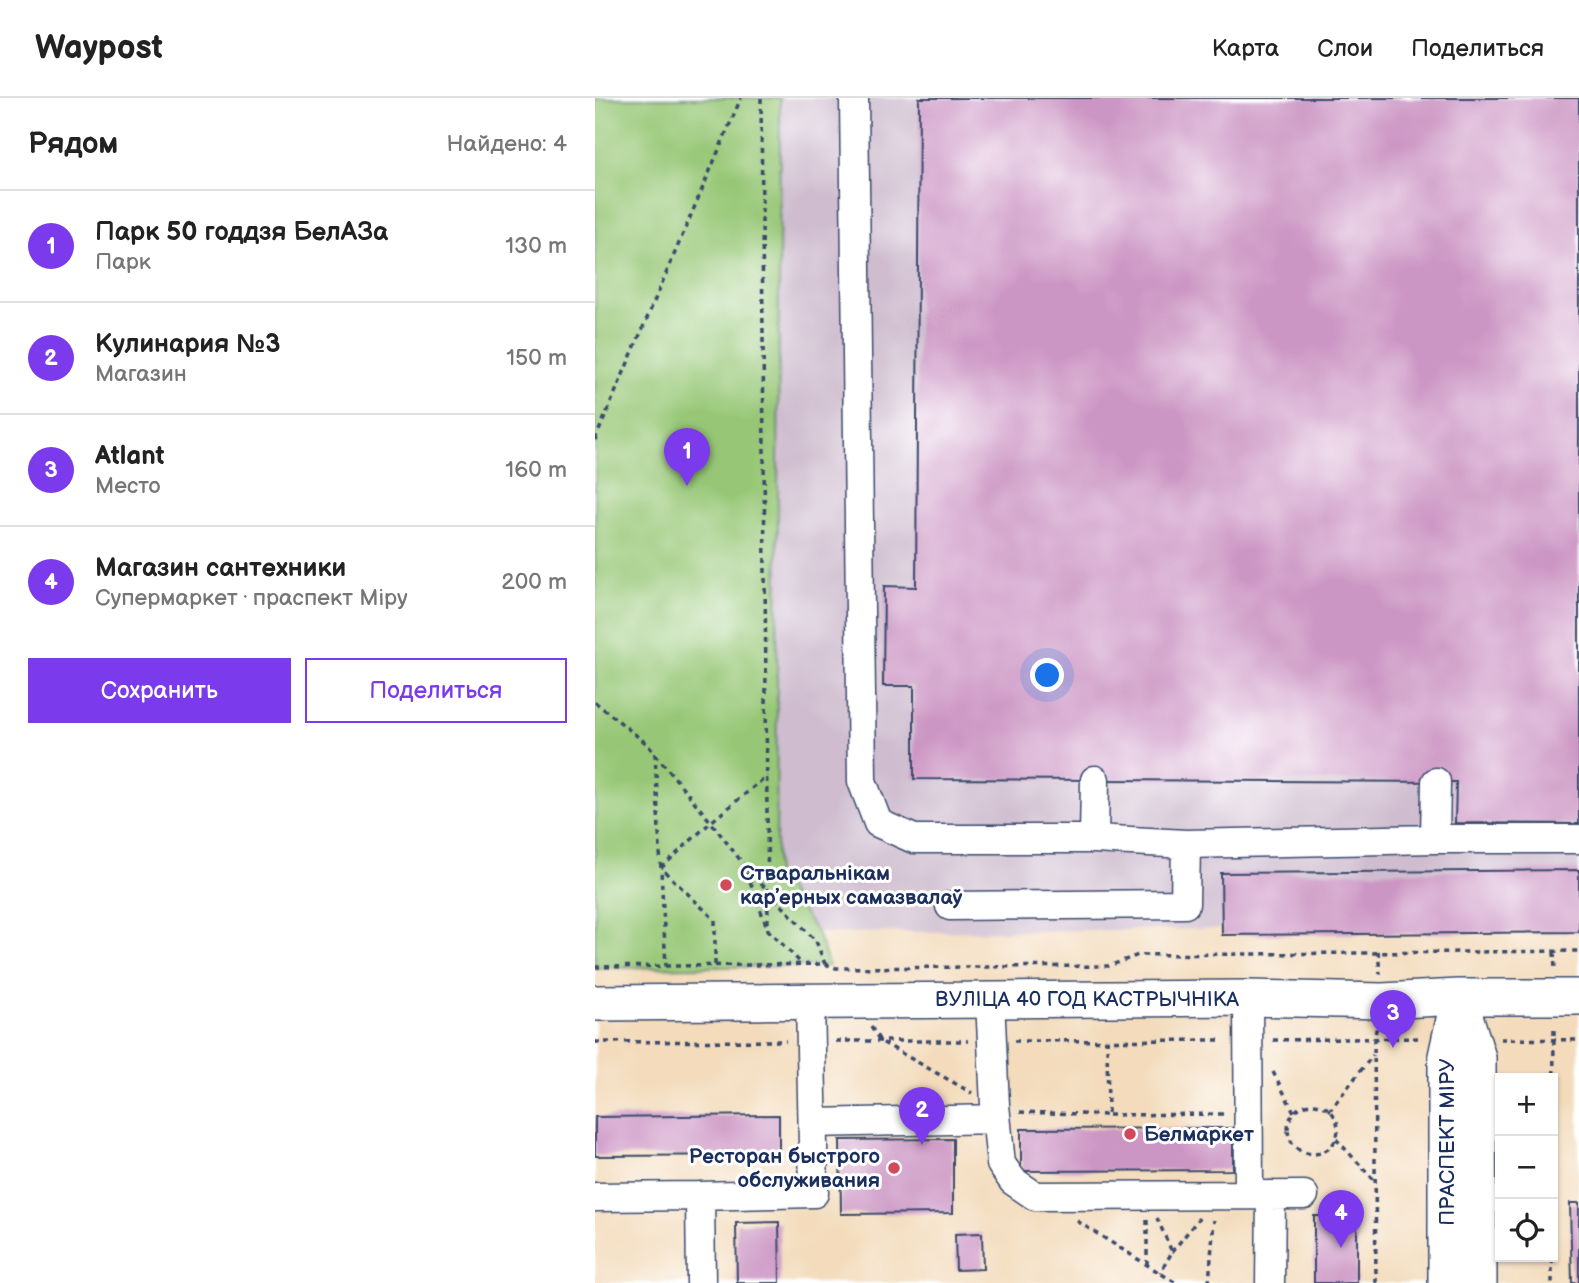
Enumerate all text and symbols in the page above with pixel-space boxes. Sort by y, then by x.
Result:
text: Waypost [35,28,163,68]
text: Карта [1212,34,1279,63]
text: Слои [1317,34,1373,63]
text: Поделиться [1411,34,1544,63]
text: Рядом [28,126,118,162]
text: Найдено: 4 [447,130,567,158]
text: Парк 50 годдзя БелАЗа [95,217,388,248]
text: 1 [46,232,56,260]
text: 130 m [505,232,567,260]
text: Парк [95,248,151,276]
text: Кулинария №3 [95,329,280,360]
text: 2 [44,344,58,372]
text: 150 m [506,344,567,372]
text: Магазин [95,360,187,388]
pin: 1 [664,428,710,486]
text: Atlant [95,441,164,472]
text: 3 [44,456,58,484]
text: 160 m [505,456,567,484]
text: Место [95,472,161,500]
text: Магазин сантехники [95,553,346,584]
text: 4 [44,568,58,596]
text: 200 m [501,568,567,596]
text: Супермаркет · праспект Міру [95,584,408,612]
button: Сохранить [28,658,291,723]
button: Поделиться [305,658,567,723]
your location [1030,658,1064,692]
place label: Стваральнікам карʼерных самазвалаў [740,861,963,910]
marker: Стваральнікам карʼерных самазвалаў [718,877,734,893]
street label: ВУЛІЦА 40 ГОД КАСТРЫЧНІКА [935,987,1239,1012]
pin: 3 [1370,990,1416,1048]
street label: ПРАСПЕКТ МІРУ [1435,1058,1460,1226]
map controls [1495,1073,1558,1262]
button: + [1495,1073,1558,1136]
pin: 2 [899,1087,945,1145]
place label: Белмаркет [1144,1122,1254,1147]
marker: Белмаркет [1122,1126,1138,1142]
button: − [1495,1136,1558,1199]
place label: Ресторан быстрого обслуживания [689,1144,880,1193]
marker: Ресторан быстрого обслуживания [886,1160,902,1176]
pin: 4 [1318,1190,1364,1248]
button: locate [1495,1199,1558,1262]

